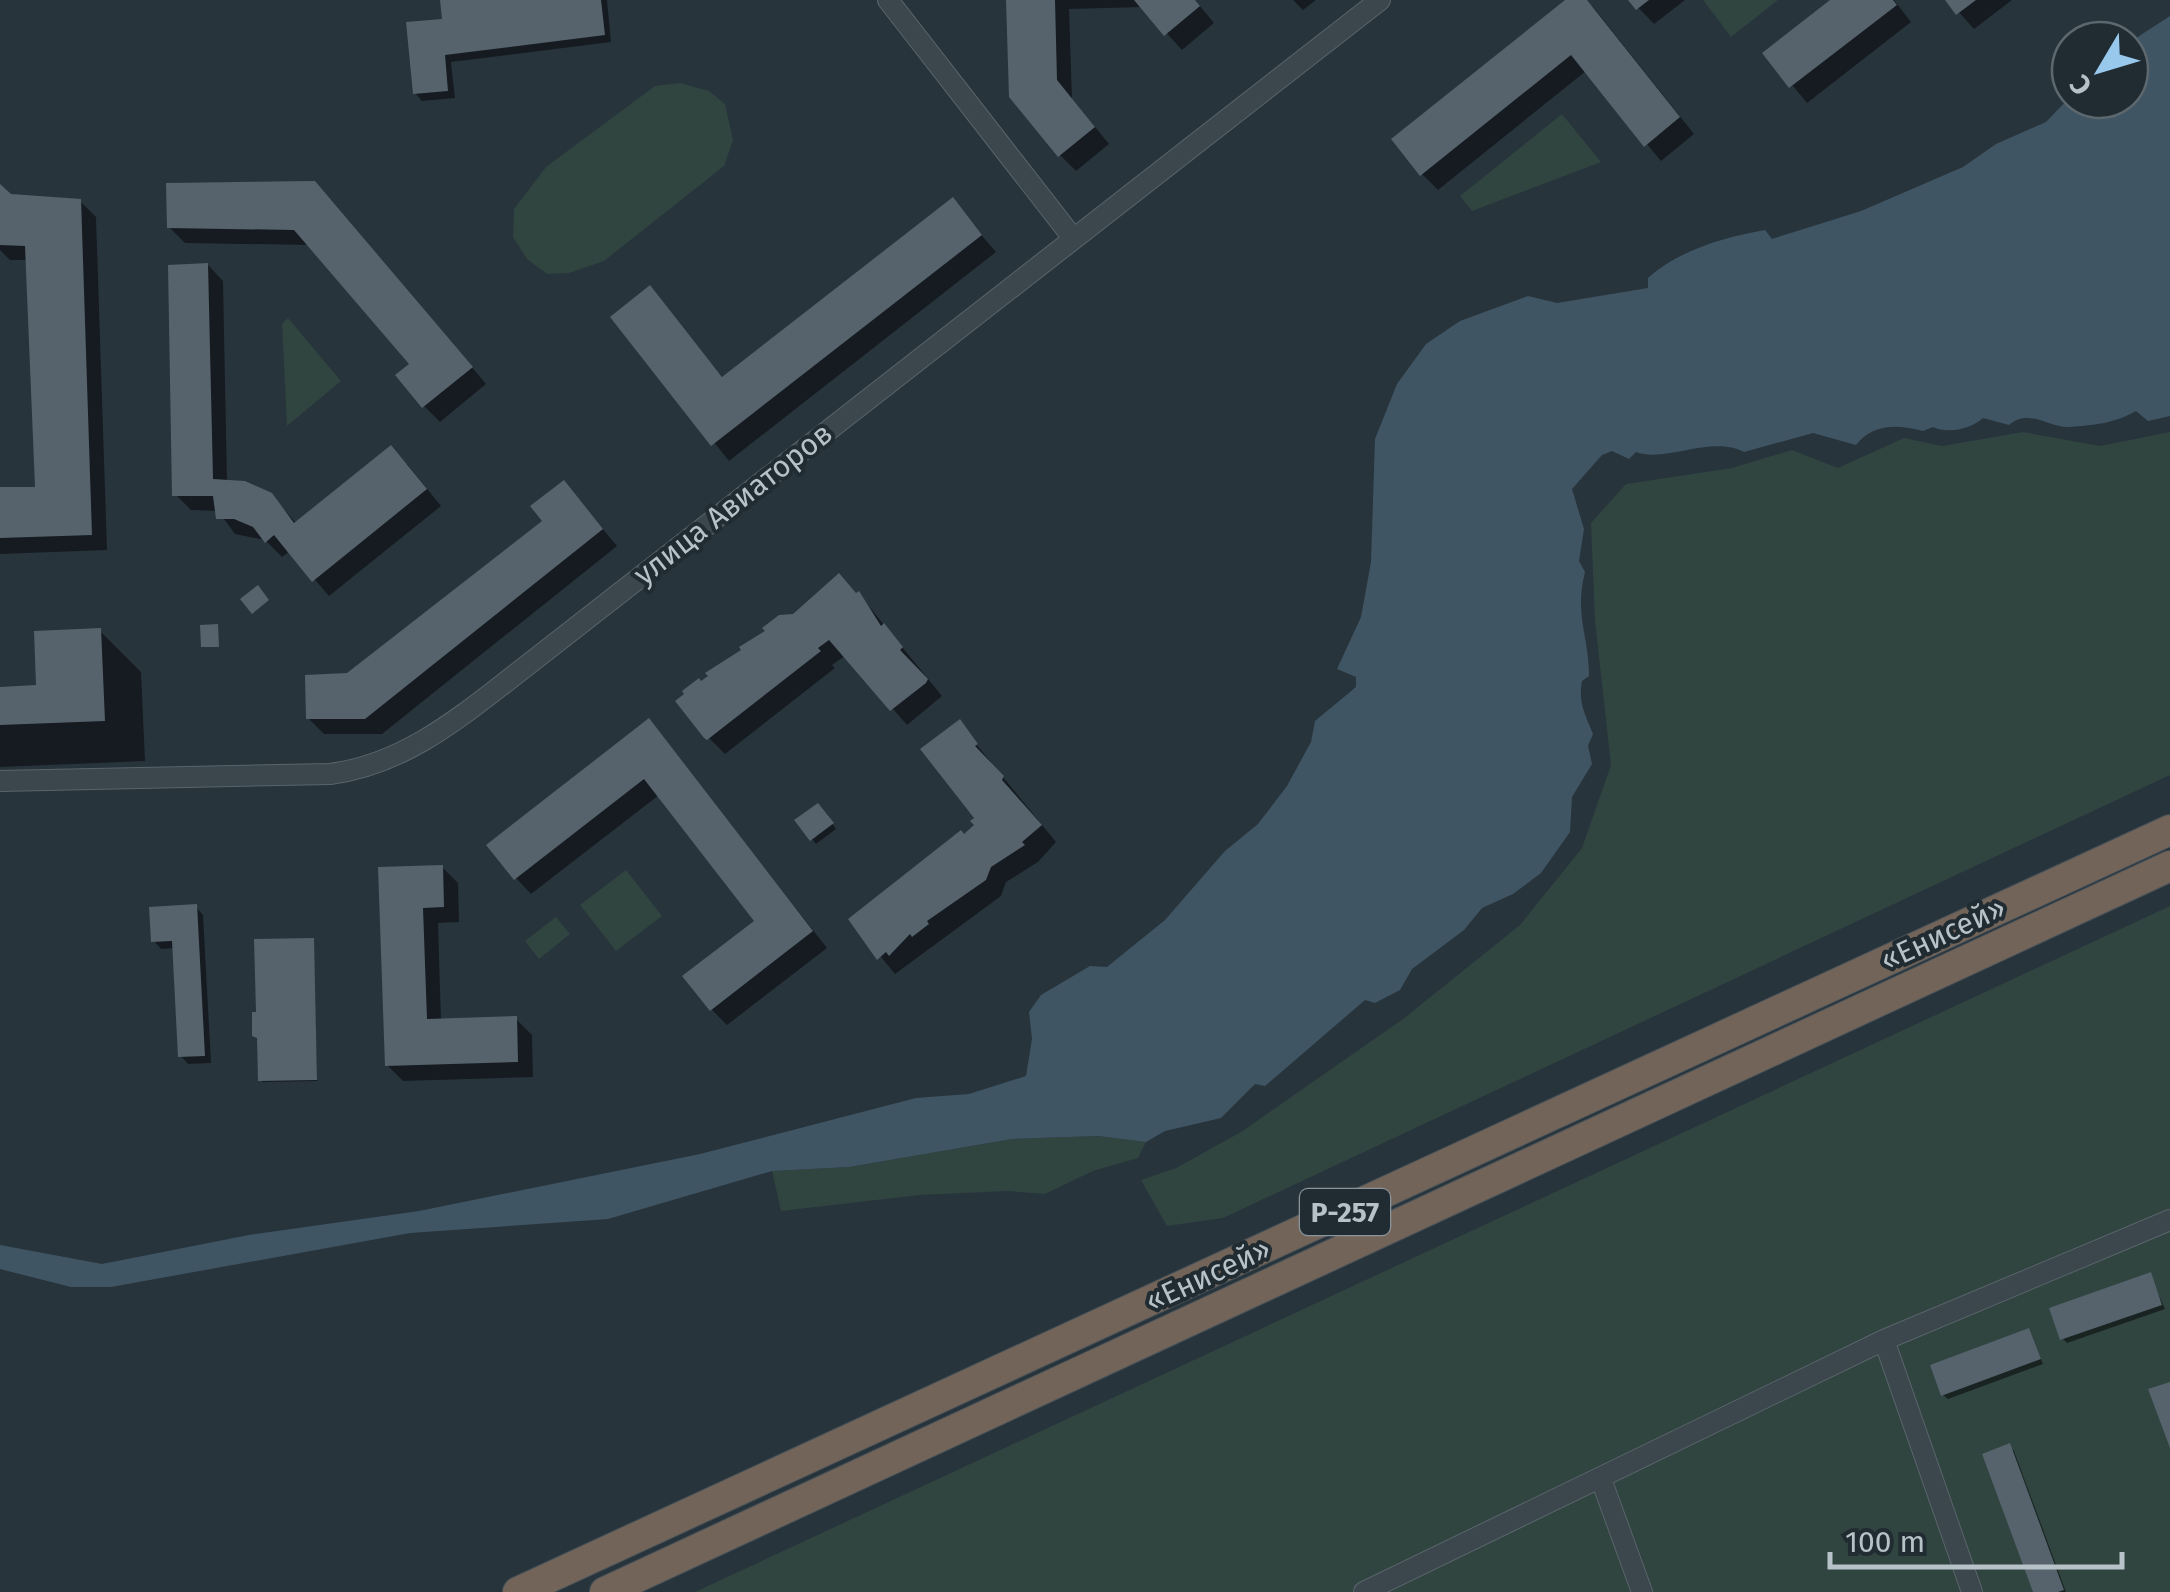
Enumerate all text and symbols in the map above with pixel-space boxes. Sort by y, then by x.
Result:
north arrow [2050,20,2150,120]
text: С [2063,69,2099,102]
street label: улица Авиаторов [627,415,839,593]
street label: «Енисей» [1875,889,2011,979]
road number: Р-257 [1300,1189,1390,1235]
street label: «Енисей» [1140,1230,1276,1320]
scale bar [1830,1507,2122,1569]
text: 100 m [1845,1524,1925,1560]

